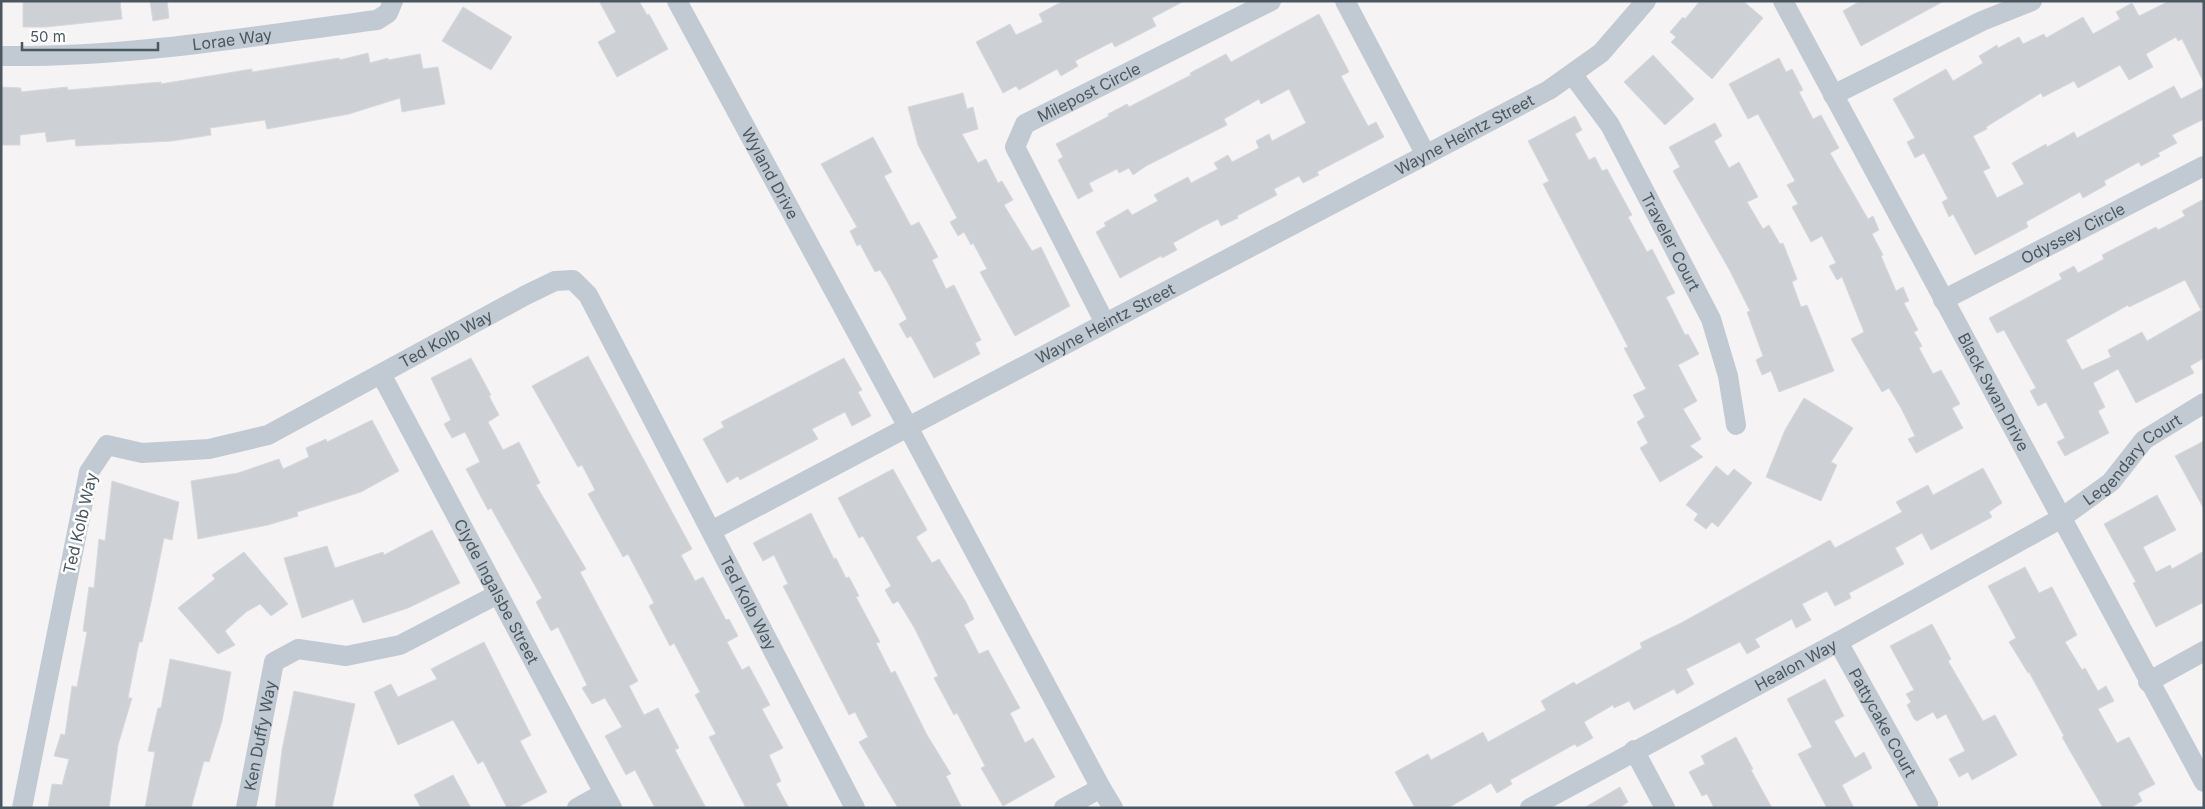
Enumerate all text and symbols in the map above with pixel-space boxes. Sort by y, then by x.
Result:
scale bar [22,20,159,52]
street label: Lorae Way [191,24,273,54]
text: 50 m [30,27,66,46]
street label: Milepost Circle [1034,58,1144,126]
street label: Wayne Heintz Street [1392,90,1537,179]
street label: Wyland Drive [738,124,803,223]
street label: Traveler Court [1637,189,1705,294]
street label: Odyssey Circle [2018,198,2128,268]
street label: Wayne Heintz Street [1032,279,1178,368]
street label: Ted Kolb Way [396,305,496,372]
street label: Black Swan Drive [1954,329,2034,455]
street label: Legendary Court [2079,410,2185,509]
street label: Ted Kolb Way [59,470,101,576]
street label: Clyde Ingalsbe Street [450,515,543,667]
street label: Ted Kolb Way [716,553,781,653]
street label: Healon Way [1751,634,1840,695]
street label: Pattycake Court [1845,665,1921,780]
street label: Ken Duffy Way [240,679,280,792]

